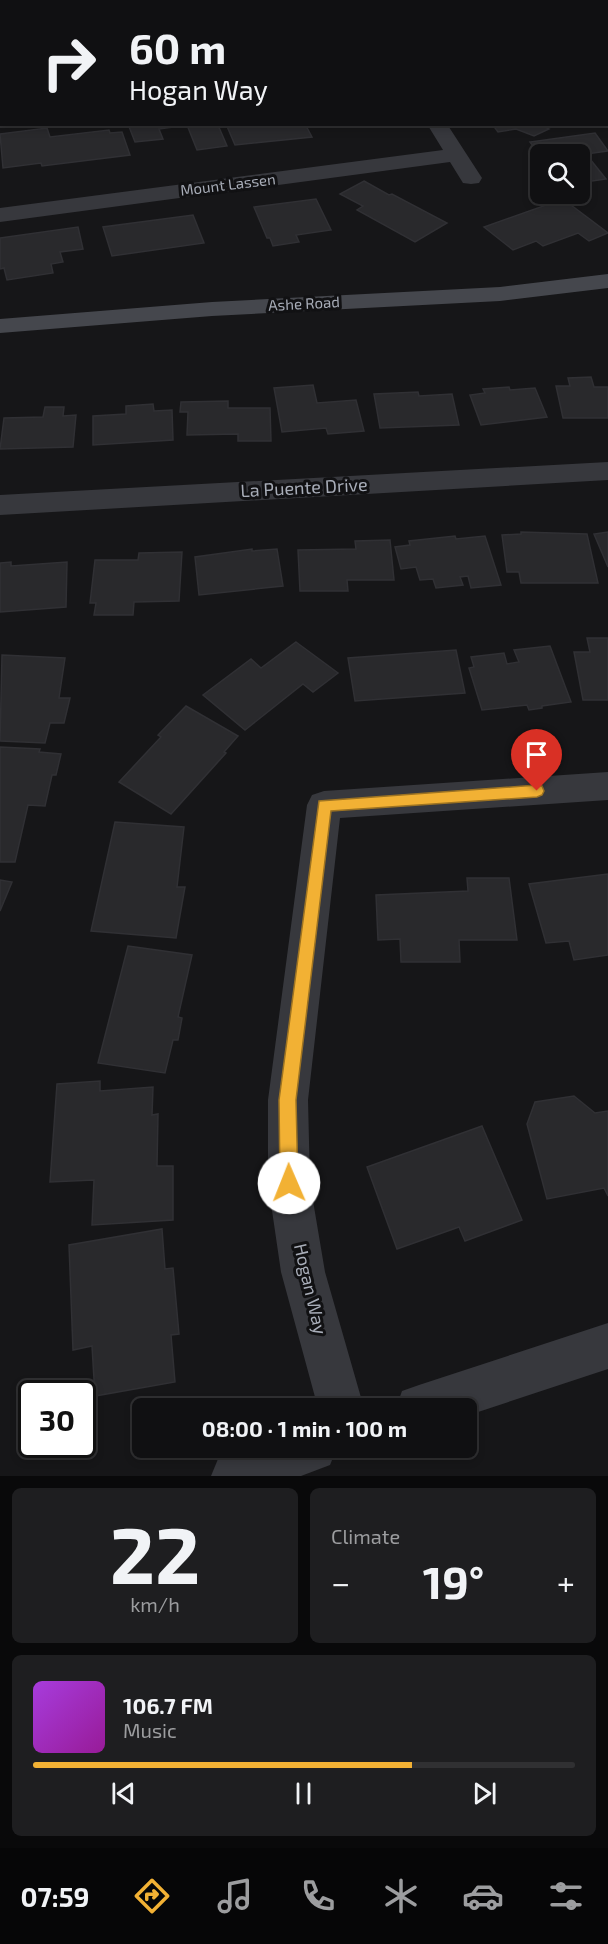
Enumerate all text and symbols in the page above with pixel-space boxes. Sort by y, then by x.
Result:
text: 60 m [129,22,226,72]
icon: right [30,24,108,102]
text: Hogan Way [129,73,268,105]
map controls [530,144,590,204]
button: search [530,144,590,204]
street label: Mount Lassen [179,169,277,199]
street label: Ashe Road [268,292,340,314]
street label: La Puente Drive [240,473,368,501]
pin [511,729,562,791]
icon: arrive [520,738,553,771]
position arrow [257,1151,321,1215]
street label: Hogan Way [290,1241,332,1337]
speed limit sign: 30 [18,1380,96,1458]
text: 08:00 · 1 min · 100 m [202,1415,407,1441]
text: 22 [110,1506,200,1600]
text: Climate [331,1524,400,1548]
text: 19° [423,1554,484,1608]
text: − [331,1562,350,1602]
text: + [557,1562,575,1602]
text: km/h [130,1592,180,1616]
text: 106.7 FM [123,1692,213,1718]
text: Music [123,1718,177,1742]
icon: previous [107,1777,140,1810]
icon: pause [287,1777,320,1810]
icon: next [468,1777,501,1810]
icon: directions [131,1875,173,1917]
icon: music [214,1875,256,1917]
icon: phone [297,1875,339,1917]
icon: climate [380,1875,422,1917]
icon: car [462,1875,504,1917]
icon: filters [545,1875,587,1917]
text: 07:59 [20,1880,90,1912]

